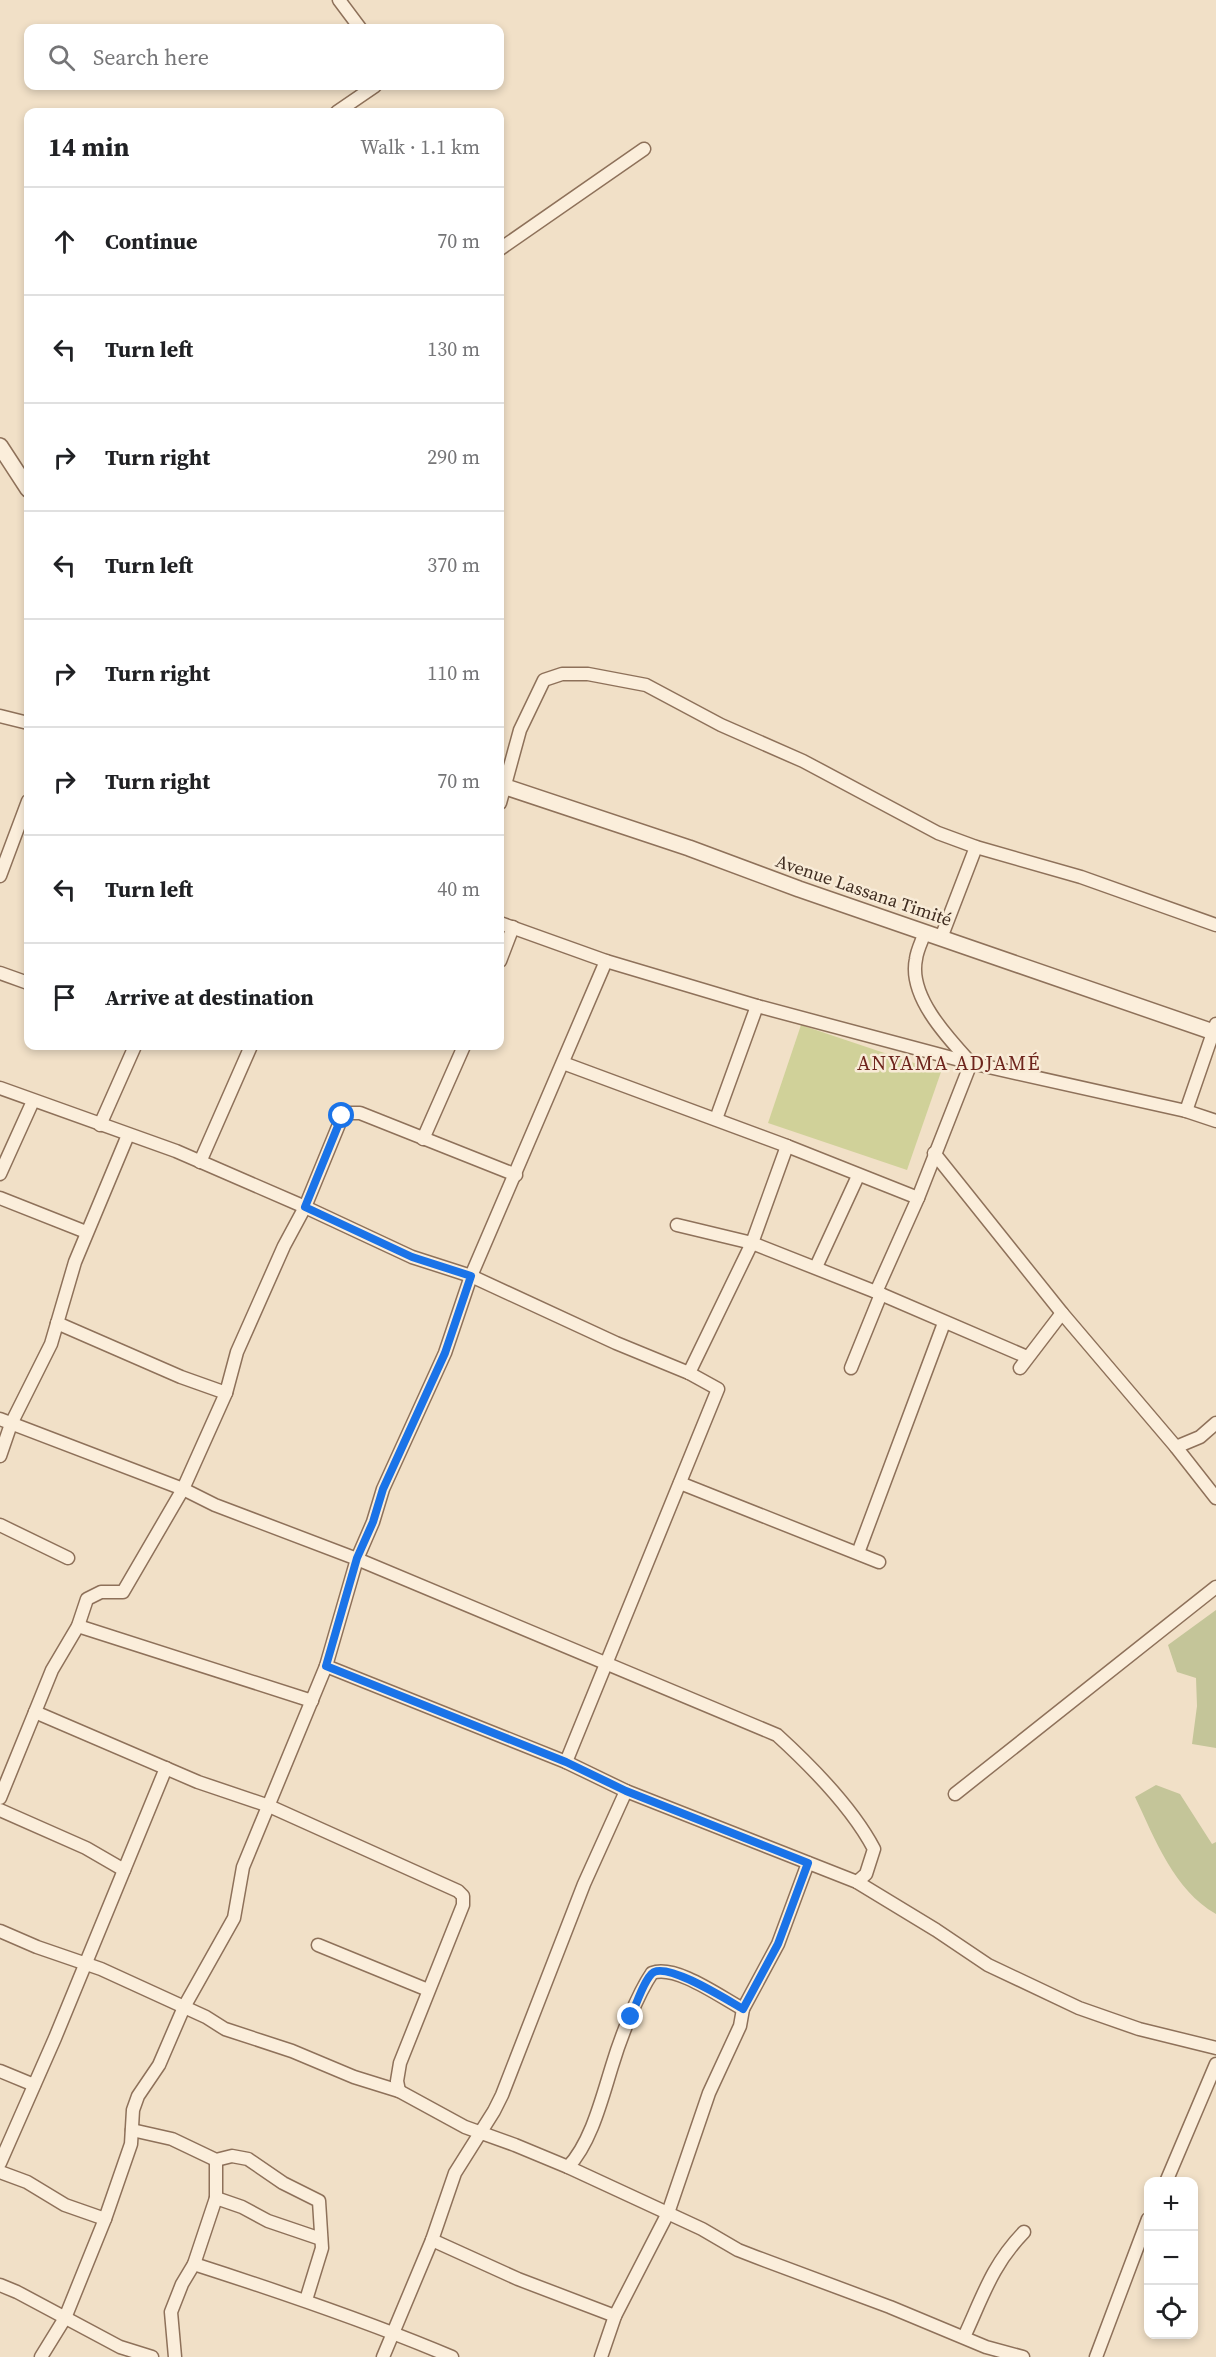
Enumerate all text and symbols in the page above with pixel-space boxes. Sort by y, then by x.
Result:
search box [24,24,504,90]
icon: search [45,41,78,74]
text: Search here [93,42,209,72]
text: 14 min [48,129,130,165]
text: Walk · 1.1 km [360,133,480,161]
icon: ahead [48,225,81,258]
text: Continue [105,226,198,256]
text: 70 m [437,227,480,255]
icon: left [48,333,81,366]
text: Turn left [105,334,193,364]
text: 130 m [427,335,480,363]
icon: right [48,441,81,474]
text: Turn right [105,442,210,472]
text: 290 m [427,443,480,471]
icon: left [48,549,81,582]
text: Turn left [105,550,193,580]
text: 370 m [427,551,480,579]
icon: right [48,657,81,690]
text: Turn right [105,658,210,688]
text: 110 m [427,659,480,687]
icon: right [48,765,81,798]
text: Turn right [105,766,210,796]
text: 70 m [437,767,480,795]
street label: Avenue Lassana Timité [773,848,955,932]
icon: left [48,873,81,906]
text: Turn left [105,874,193,904]
text: 40 m [437,875,480,903]
icon: arrive [48,981,81,1014]
text: Arrive at destination [105,982,314,1012]
district label: ANYAMA ADJAMÉ [857,1049,1041,1077]
route start [328,1102,354,1128]
route end [617,2003,643,2029]
map controls [1144,2177,1198,2339]
button: + [1144,2177,1198,2231]
button: − [1144,2231,1198,2285]
button: locate [1144,2285,1198,2339]

